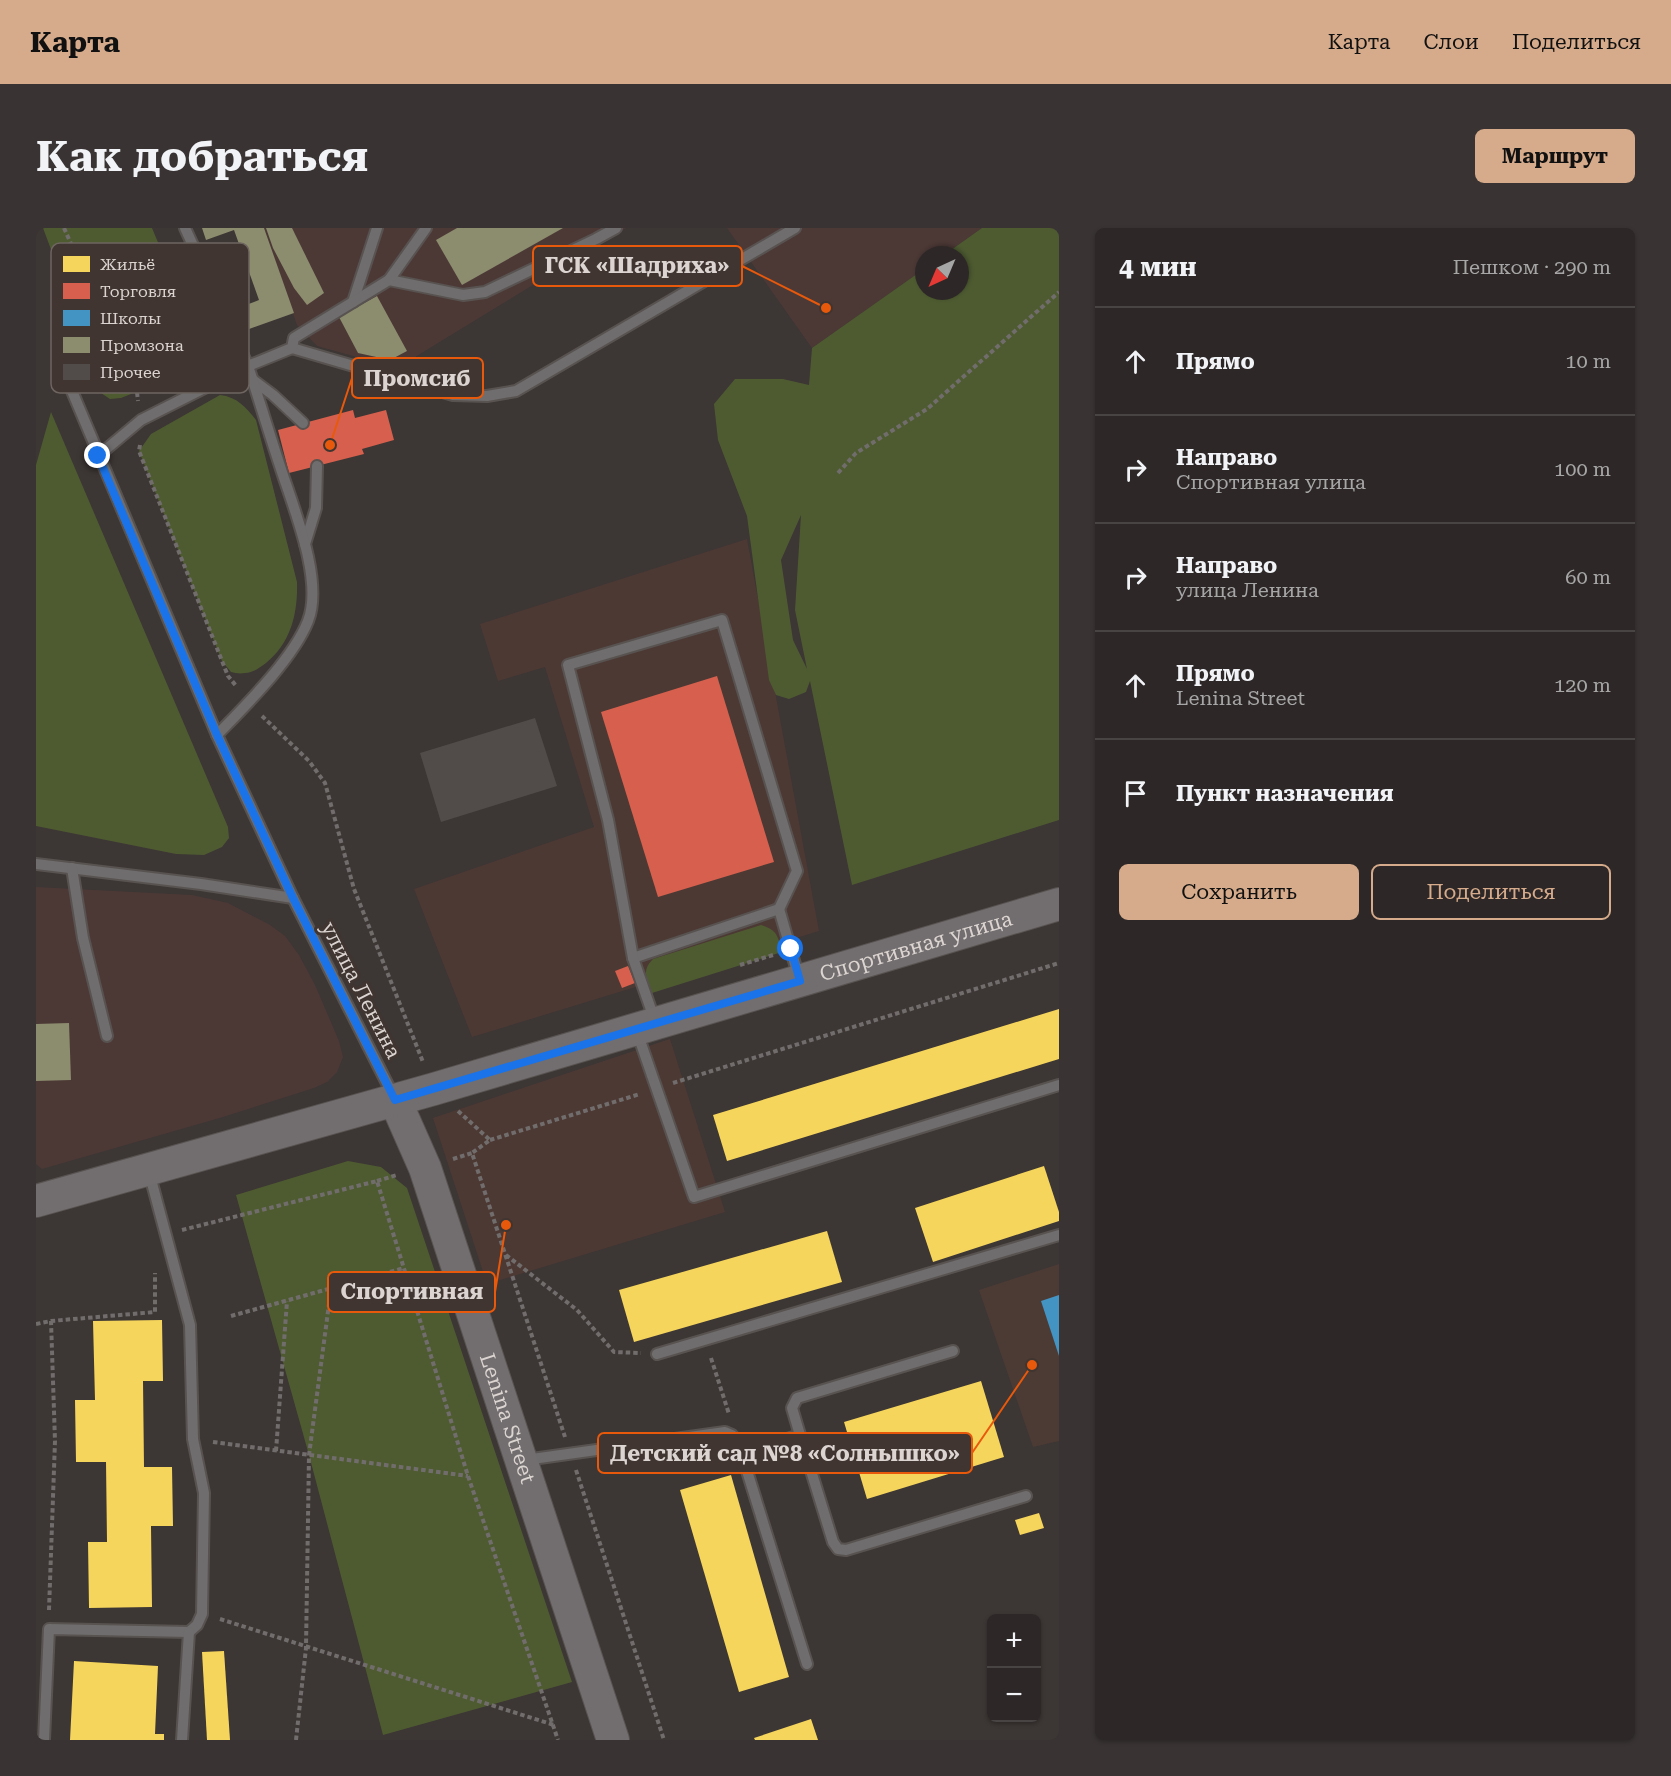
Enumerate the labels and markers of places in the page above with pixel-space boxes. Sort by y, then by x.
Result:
callout: ГСК «Шадриха» [533,246,742,286]
callout: Промсиб [352,358,483,398]
callout: Спортивная [328,1272,495,1312]
callout: Детский сад №8 «Солнышко» [598,1433,972,1473]

